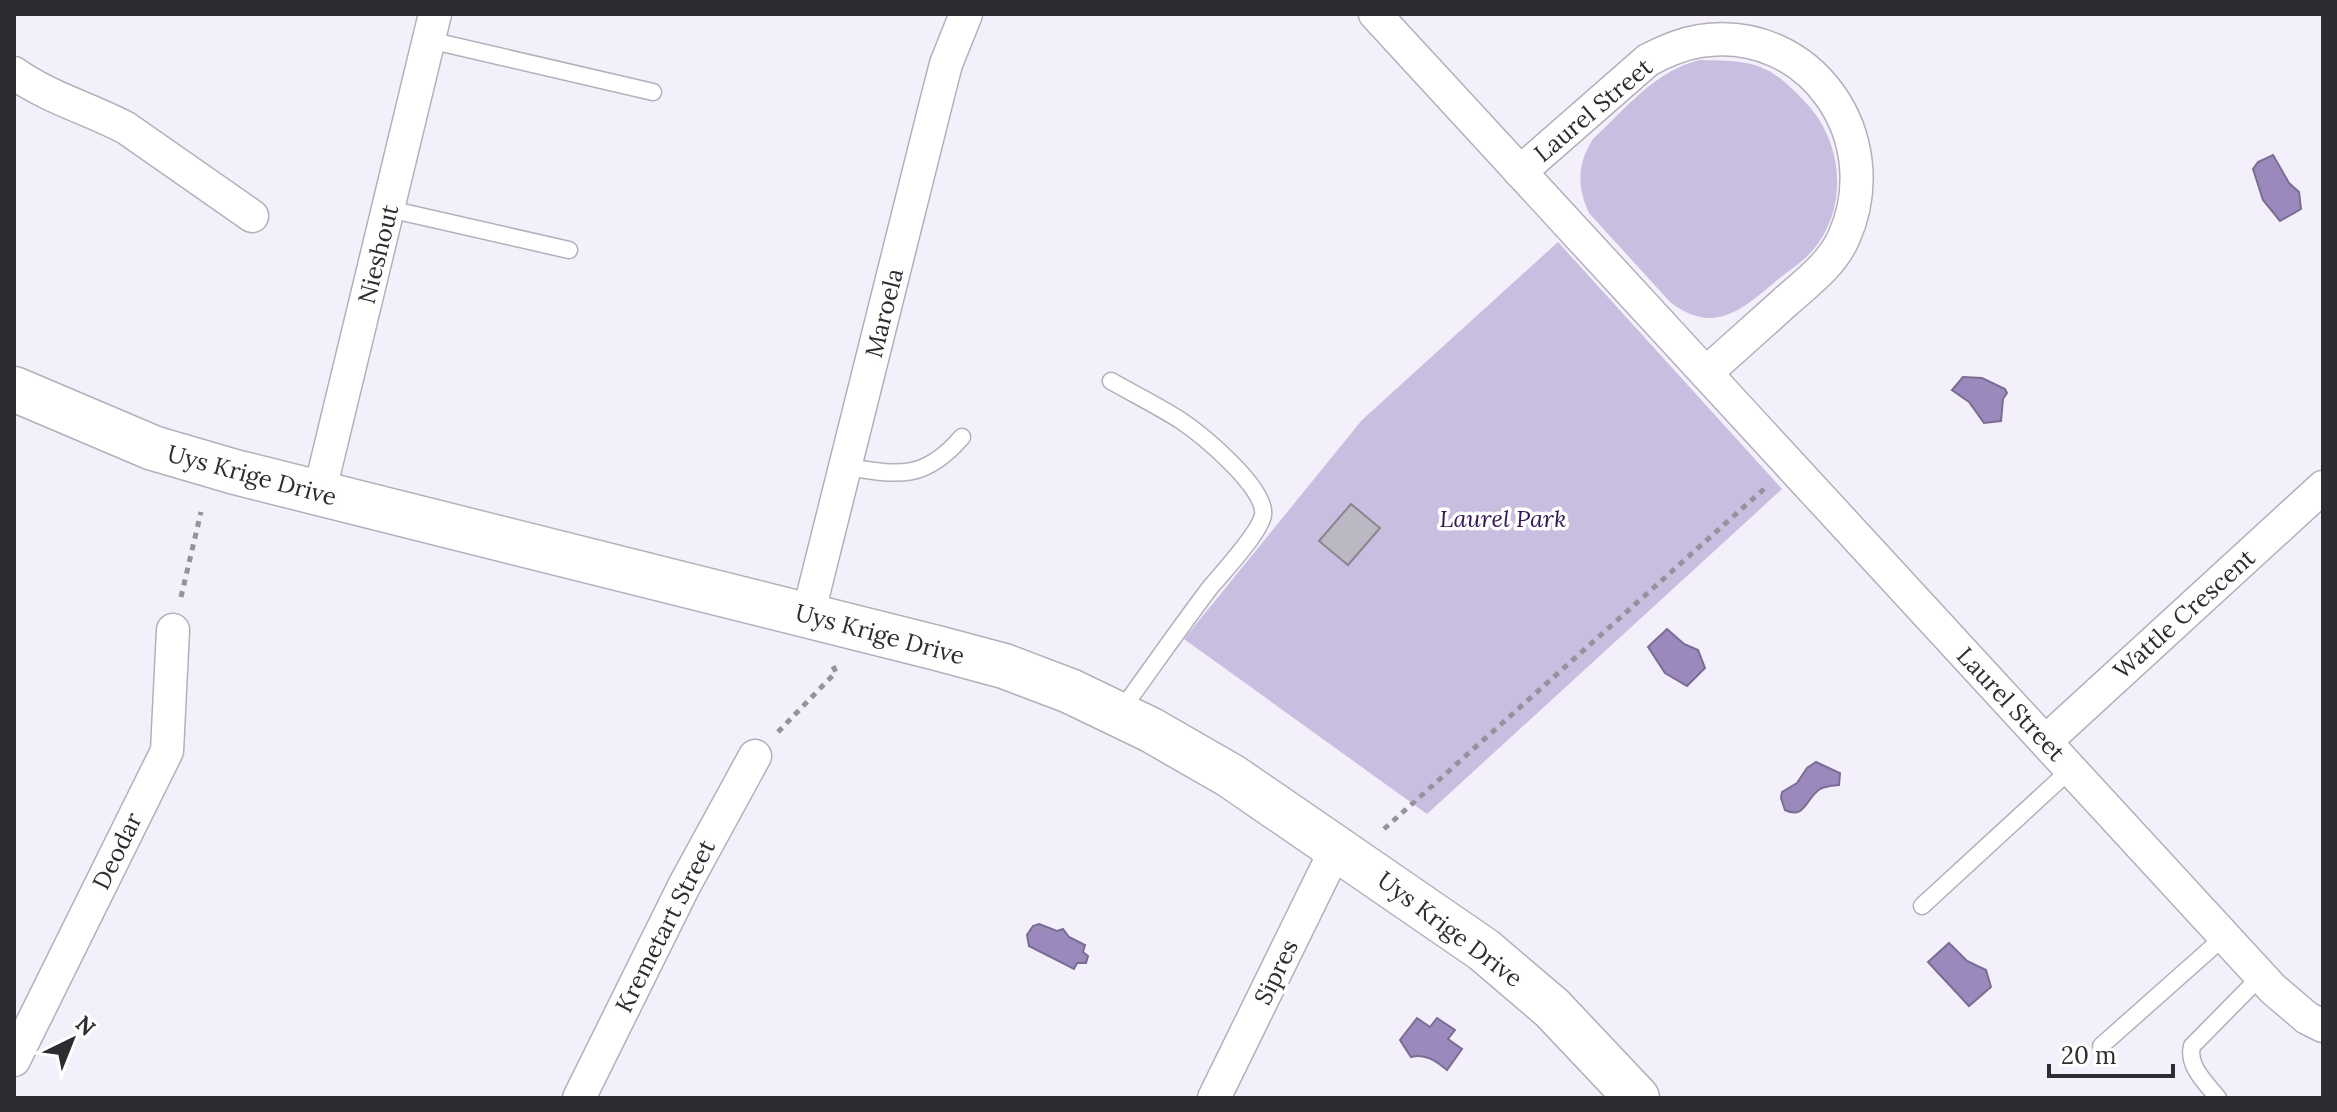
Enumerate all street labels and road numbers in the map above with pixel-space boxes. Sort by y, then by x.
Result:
street label: Laurel Street [1527,51,1659,169]
street label: Nieshout [351,200,405,307]
street label: Maroela [858,265,910,361]
street label: Uys Krige Drive [164,438,340,512]
street label: Wattle Crescent [2107,542,2262,686]
street label: Uys Krige Drive [792,597,968,671]
street label: Laurel Street [1950,640,2072,768]
street label: Deodar [85,807,149,895]
street label: Kremetart Street [608,834,722,1018]
street label: Uys Krige Drive [1371,864,1529,994]
street label: Sipres [1247,934,1305,1010]

